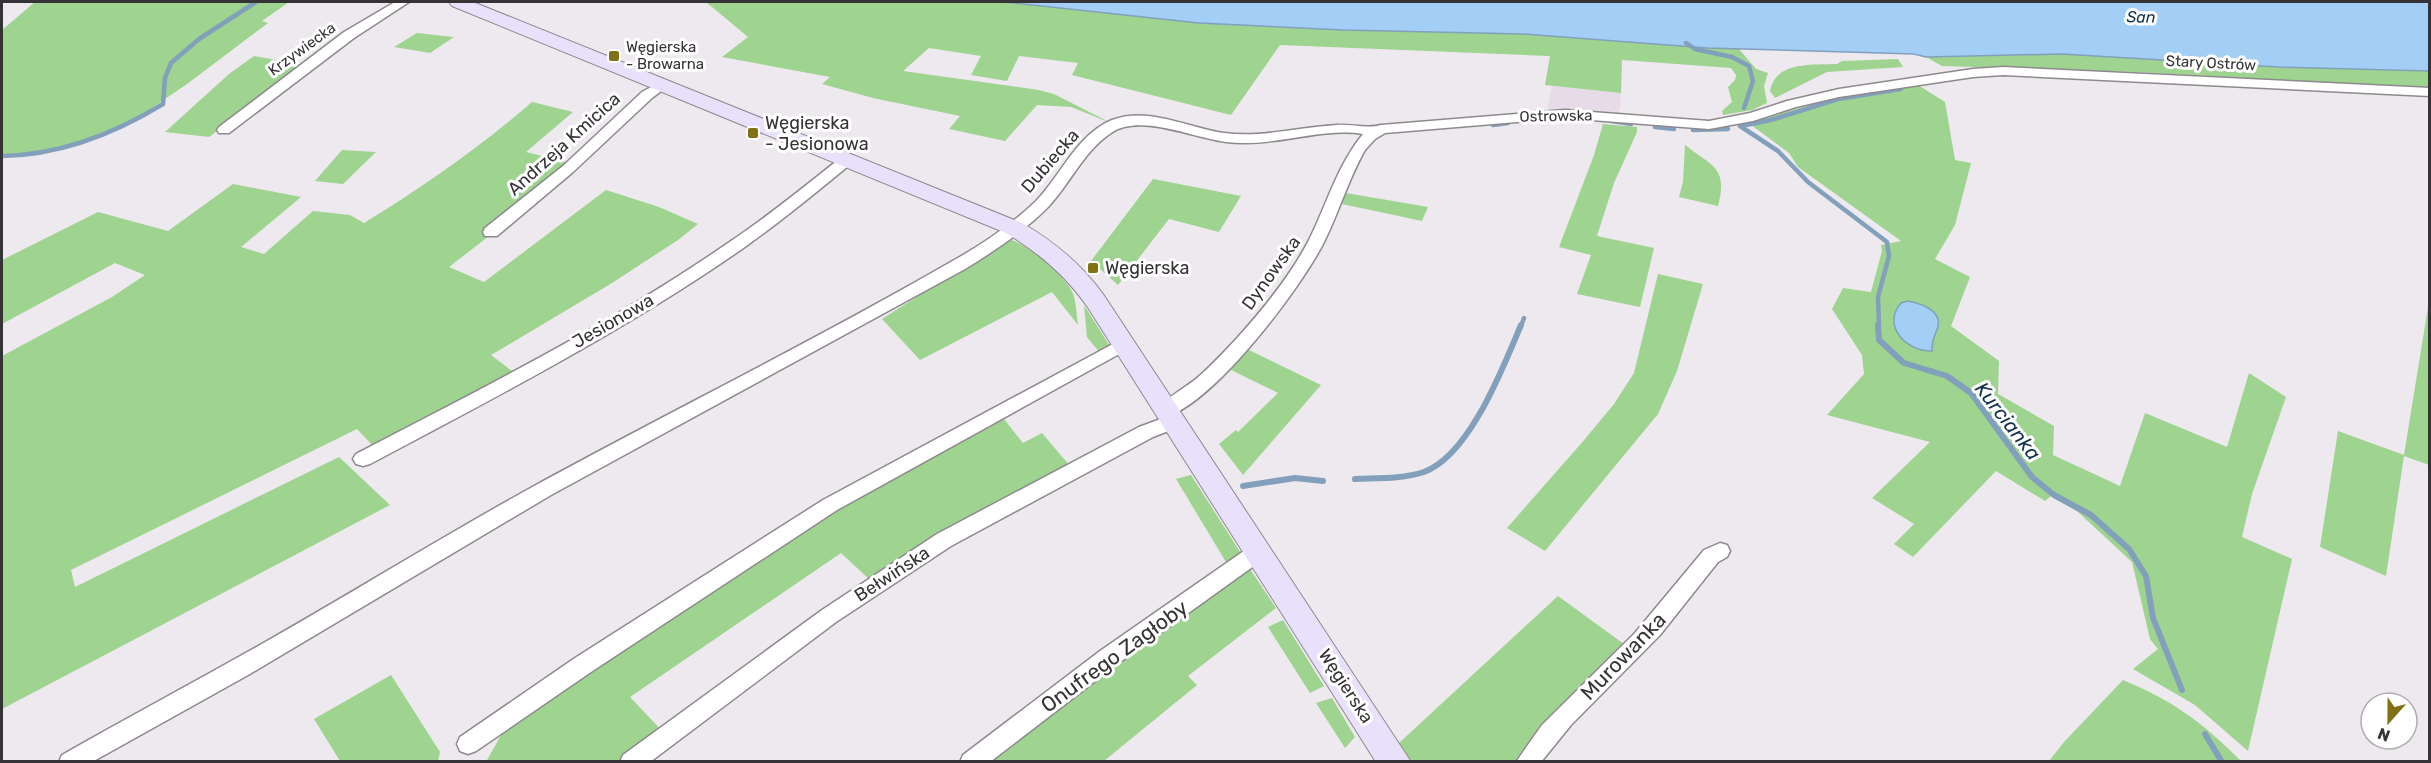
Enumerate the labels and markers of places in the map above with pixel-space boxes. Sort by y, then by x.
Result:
place label: Węgierska - Browarna [626,38,704,73]
marker: Węgierska - Browarna [607,49,621,63]
place label: Węgierska - Jesionowa [765,112,869,155]
marker: Węgierska - Jesionowa [746,126,760,140]
place label: Węgierska [1105,257,1189,279]
marker: Węgierska [1086,261,1100,275]

